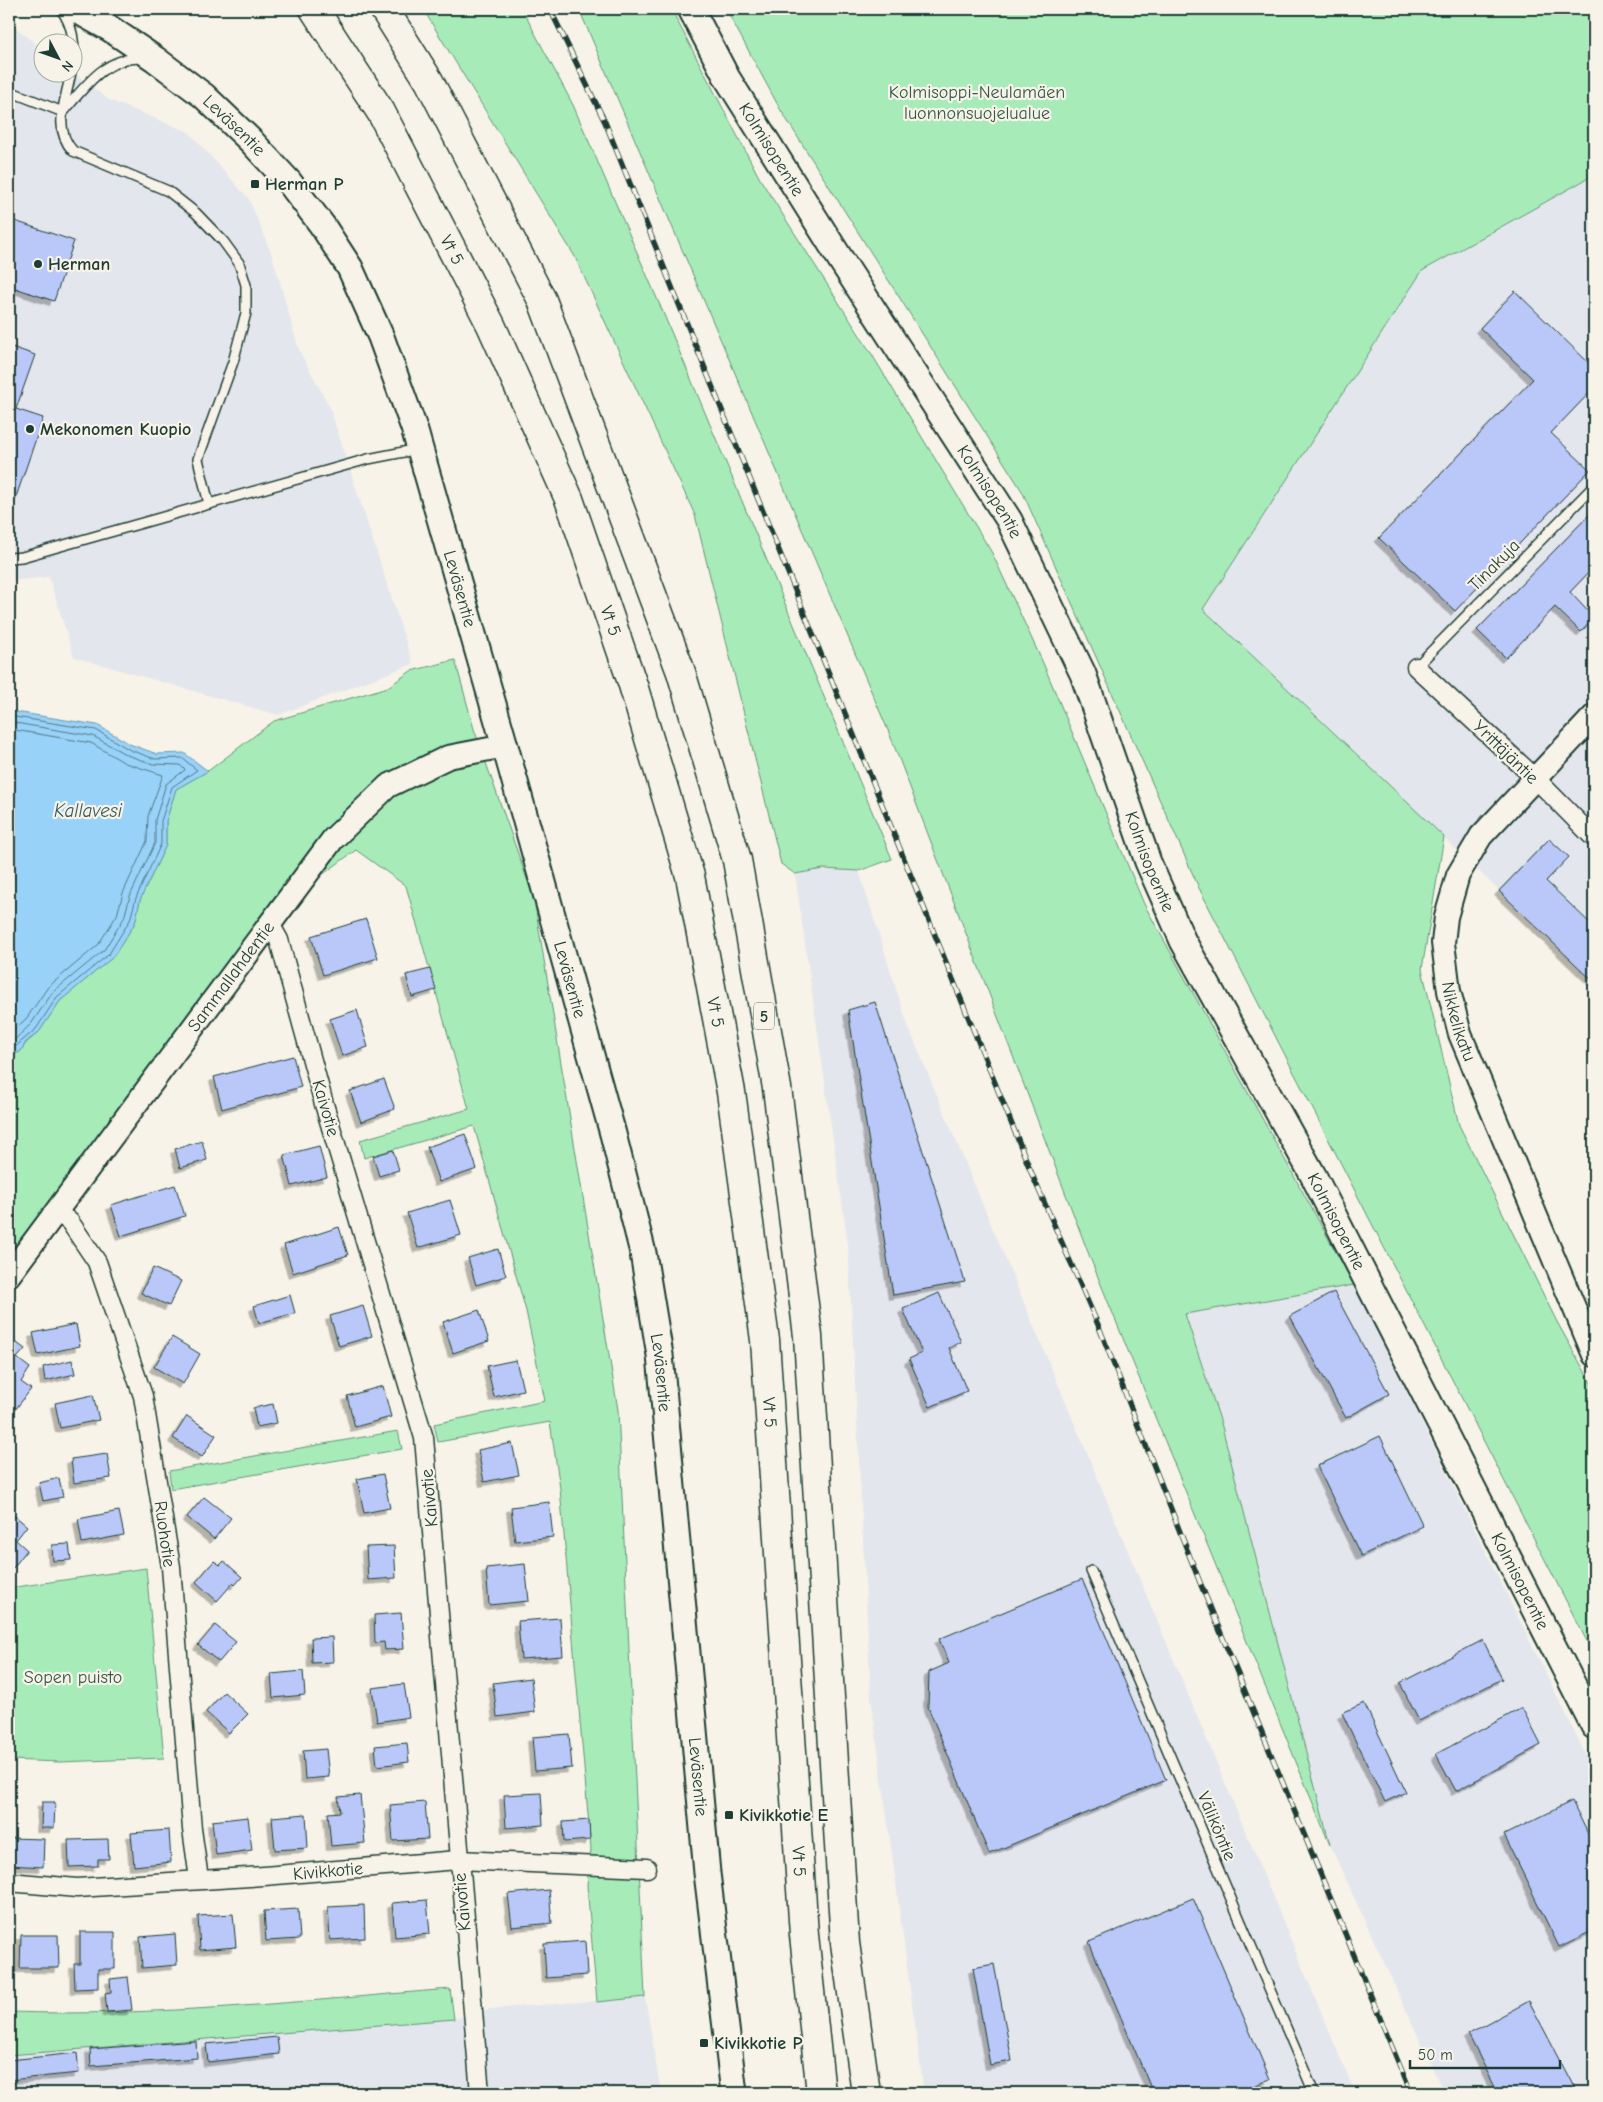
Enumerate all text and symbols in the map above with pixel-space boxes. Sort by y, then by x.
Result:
north arrow [32,32,82,82]
text: N [58,57,77,75]
park label: Kolmisoppi-Neulamäen luonnonsuojelualue [889,82,1065,124]
street label: Leväsentie [198,91,270,161]
street label: Kolmisopentie [734,99,808,200]
place label: Herman P [265,174,344,195]
marker: Herman P [249,178,261,190]
street label: Vt 5 [435,232,468,268]
place label: Herman [48,254,110,275]
marker: Herman [32,258,44,270]
place label: Mekonomen Kuopio [40,419,191,440]
marker: Mekonomen Kuopio [24,423,36,435]
street label: Kolmisopentie [952,441,1026,542]
street label: Tinakuja [1464,535,1524,595]
street label: Leväsentie [439,548,480,630]
street label: Vt 5 [596,603,625,639]
street label: Yrittäjäntie [1469,716,1543,789]
water label: Kallavesi [54,800,123,822]
street label: Kolmisopentie [1120,809,1179,915]
street label: Sammallahdentie [183,917,279,1036]
street label: Leväsentie [549,939,590,1021]
street label: Nikkelikatu [1437,980,1480,1064]
street label: Vt 5 [702,995,729,1029]
road number: 5 [754,1002,774,1030]
street label: Kaivotie [307,1077,344,1139]
street label: Kolmisopentie [1303,1169,1370,1274]
street label: Leväsentie [646,1332,675,1413]
street label: Vt 5 [758,1396,781,1428]
street label: Kaivotie [417,1468,442,1528]
street label: Ruohotie [149,1500,180,1569]
street label: Kolmisopentie [1486,1529,1553,1634]
park label: Sopen puisto [24,1667,122,1688]
street label: Leväsentie [684,1737,712,1817]
street label: Väliköntie [1193,1789,1240,1864]
place label: Kivikkotie E [739,1805,829,1826]
marker: Kivikkotie E [723,1809,735,1821]
street label: Vt 5 [787,1845,810,1877]
street label: Kivikkotie [292,1858,364,1885]
street label: Kaivotie [450,1872,475,1932]
place label: Kivikkotie P [714,2033,803,2054]
marker: Kivikkotie P [698,2037,710,2049]
scale bar [1410,2037,1560,2069]
text: 50 m [1418,2046,1453,2064]

